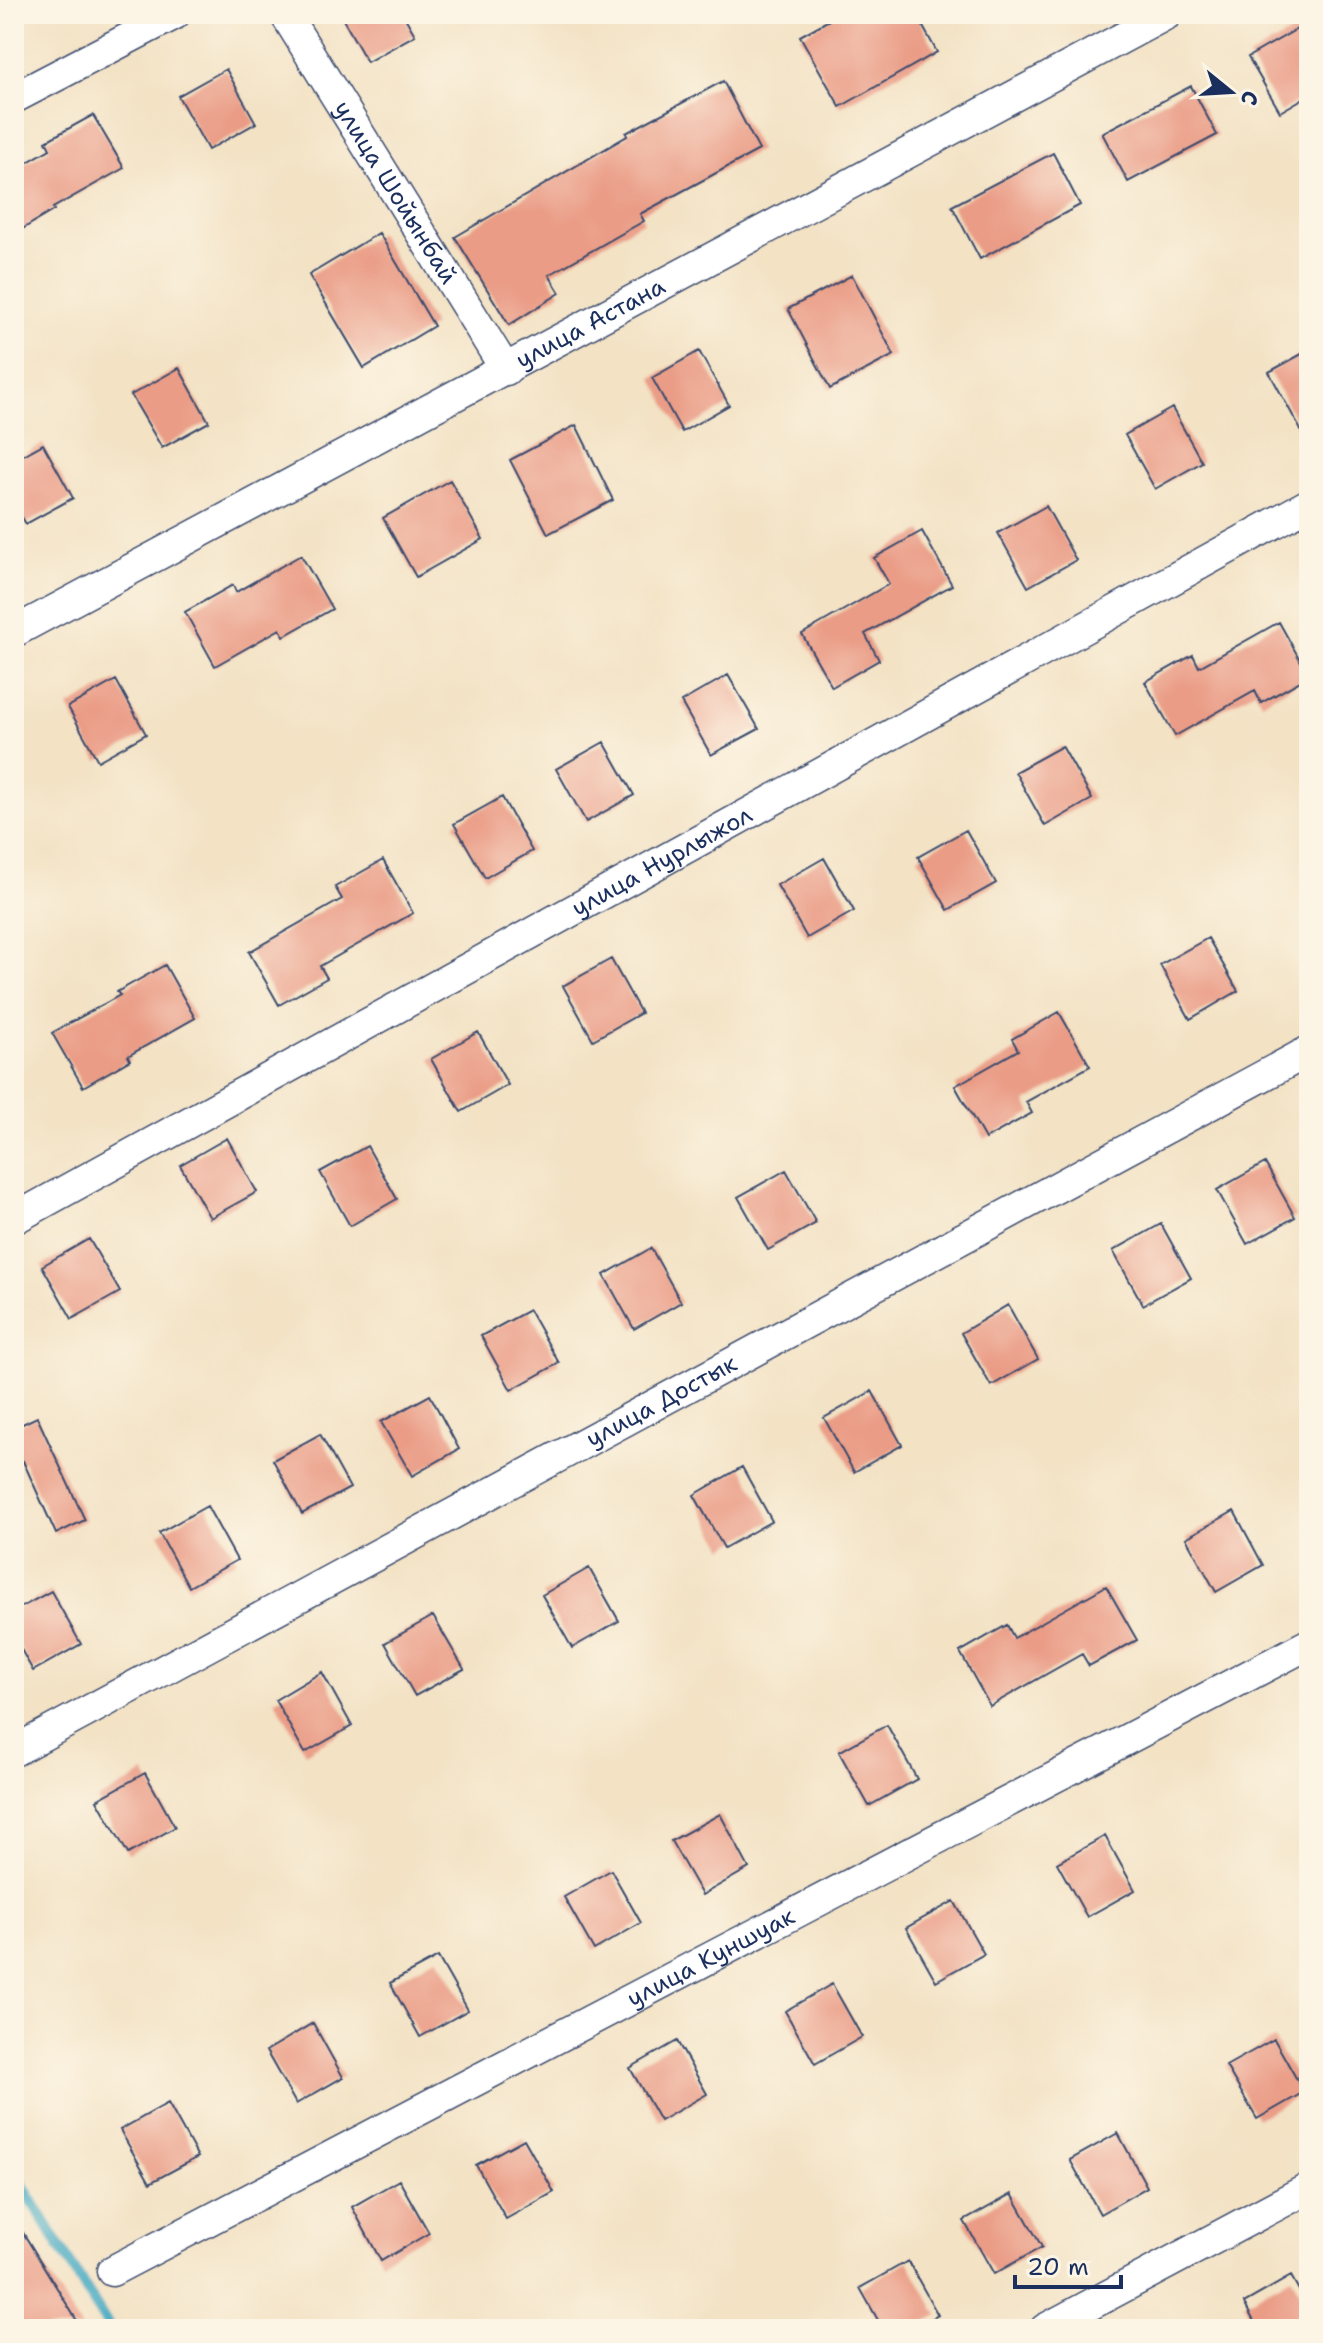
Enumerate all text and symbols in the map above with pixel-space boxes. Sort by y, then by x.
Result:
north arrow [1191,52,1271,132]
text: С [1234,87,1265,109]
street label: улица Шойынбай [327,95,465,290]
street label: улица Астана [510,270,671,376]
street label: улица Нурлыжол [566,799,758,924]
street label: улица Достык [580,1347,743,1455]
street label: улица Куншуак [621,1900,800,2014]
scale bar [1015,2239,1121,2289]
text: 20 m [1027,2251,1089,2283]

